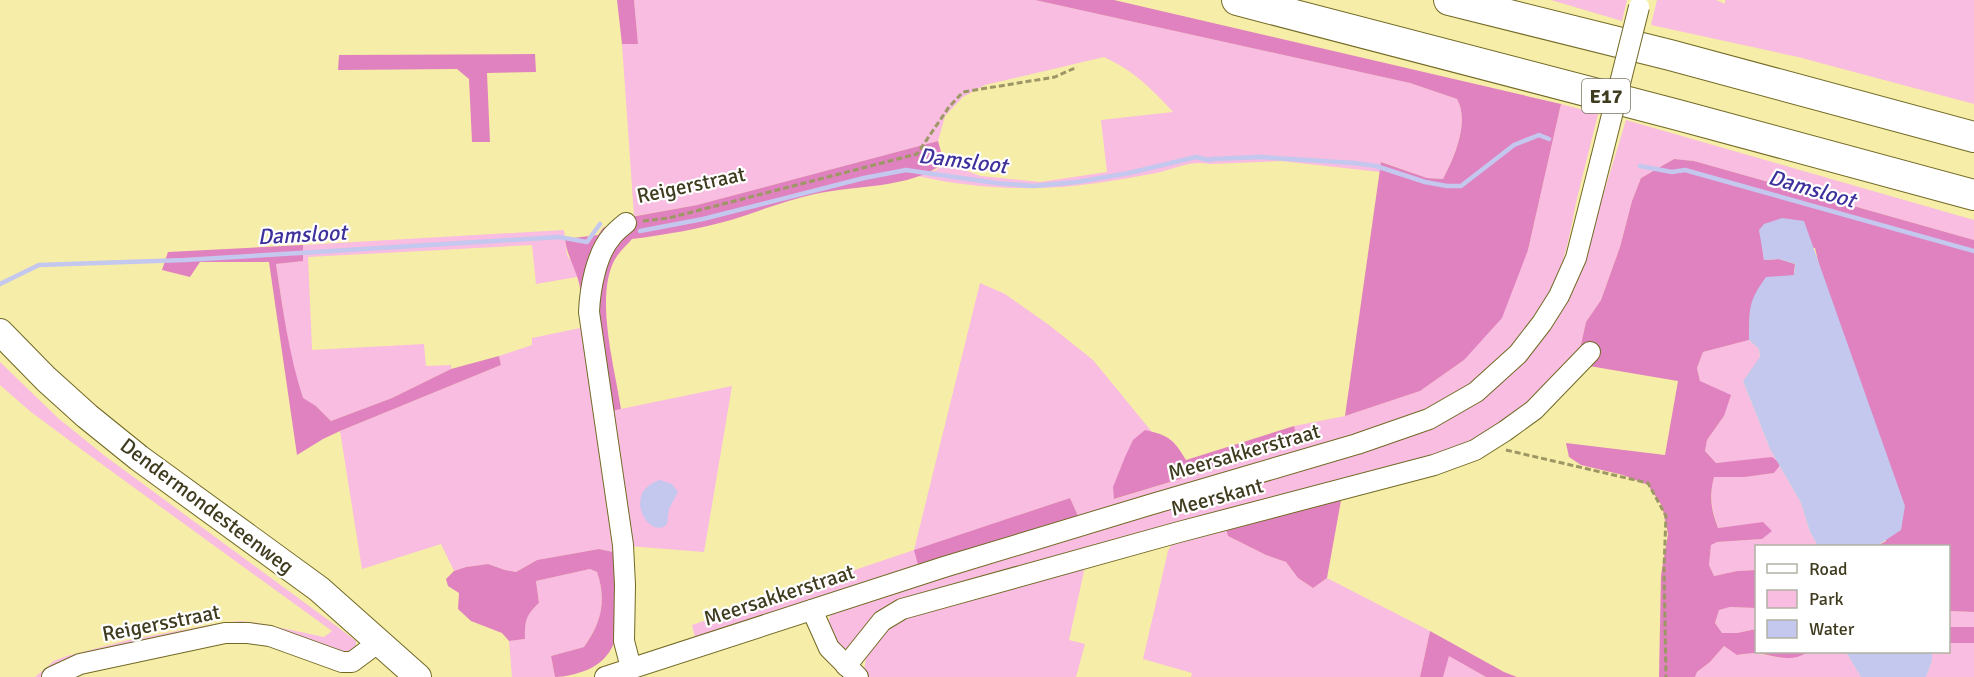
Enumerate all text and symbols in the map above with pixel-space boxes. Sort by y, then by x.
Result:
road number: E17 [1582,79,1630,113]
water label: Damsloot [917,142,1011,180]
street label: Reigerstraat [634,161,748,209]
water label: Damsloot [1765,163,1861,214]
water label: Damsloot [257,219,349,250]
street label: Meersakkerstraat [1165,418,1323,486]
street label: Dendermondesteenweg [115,432,299,580]
street label: Meerskant [1168,472,1266,522]
legend [1755,545,1950,653]
street label: Meersakkerstraat [700,558,858,632]
text: Road [1809,558,1848,580]
text: Park [1809,588,1844,610]
street label: Reigersstraat [100,599,222,647]
text: Water [1809,618,1855,640]

